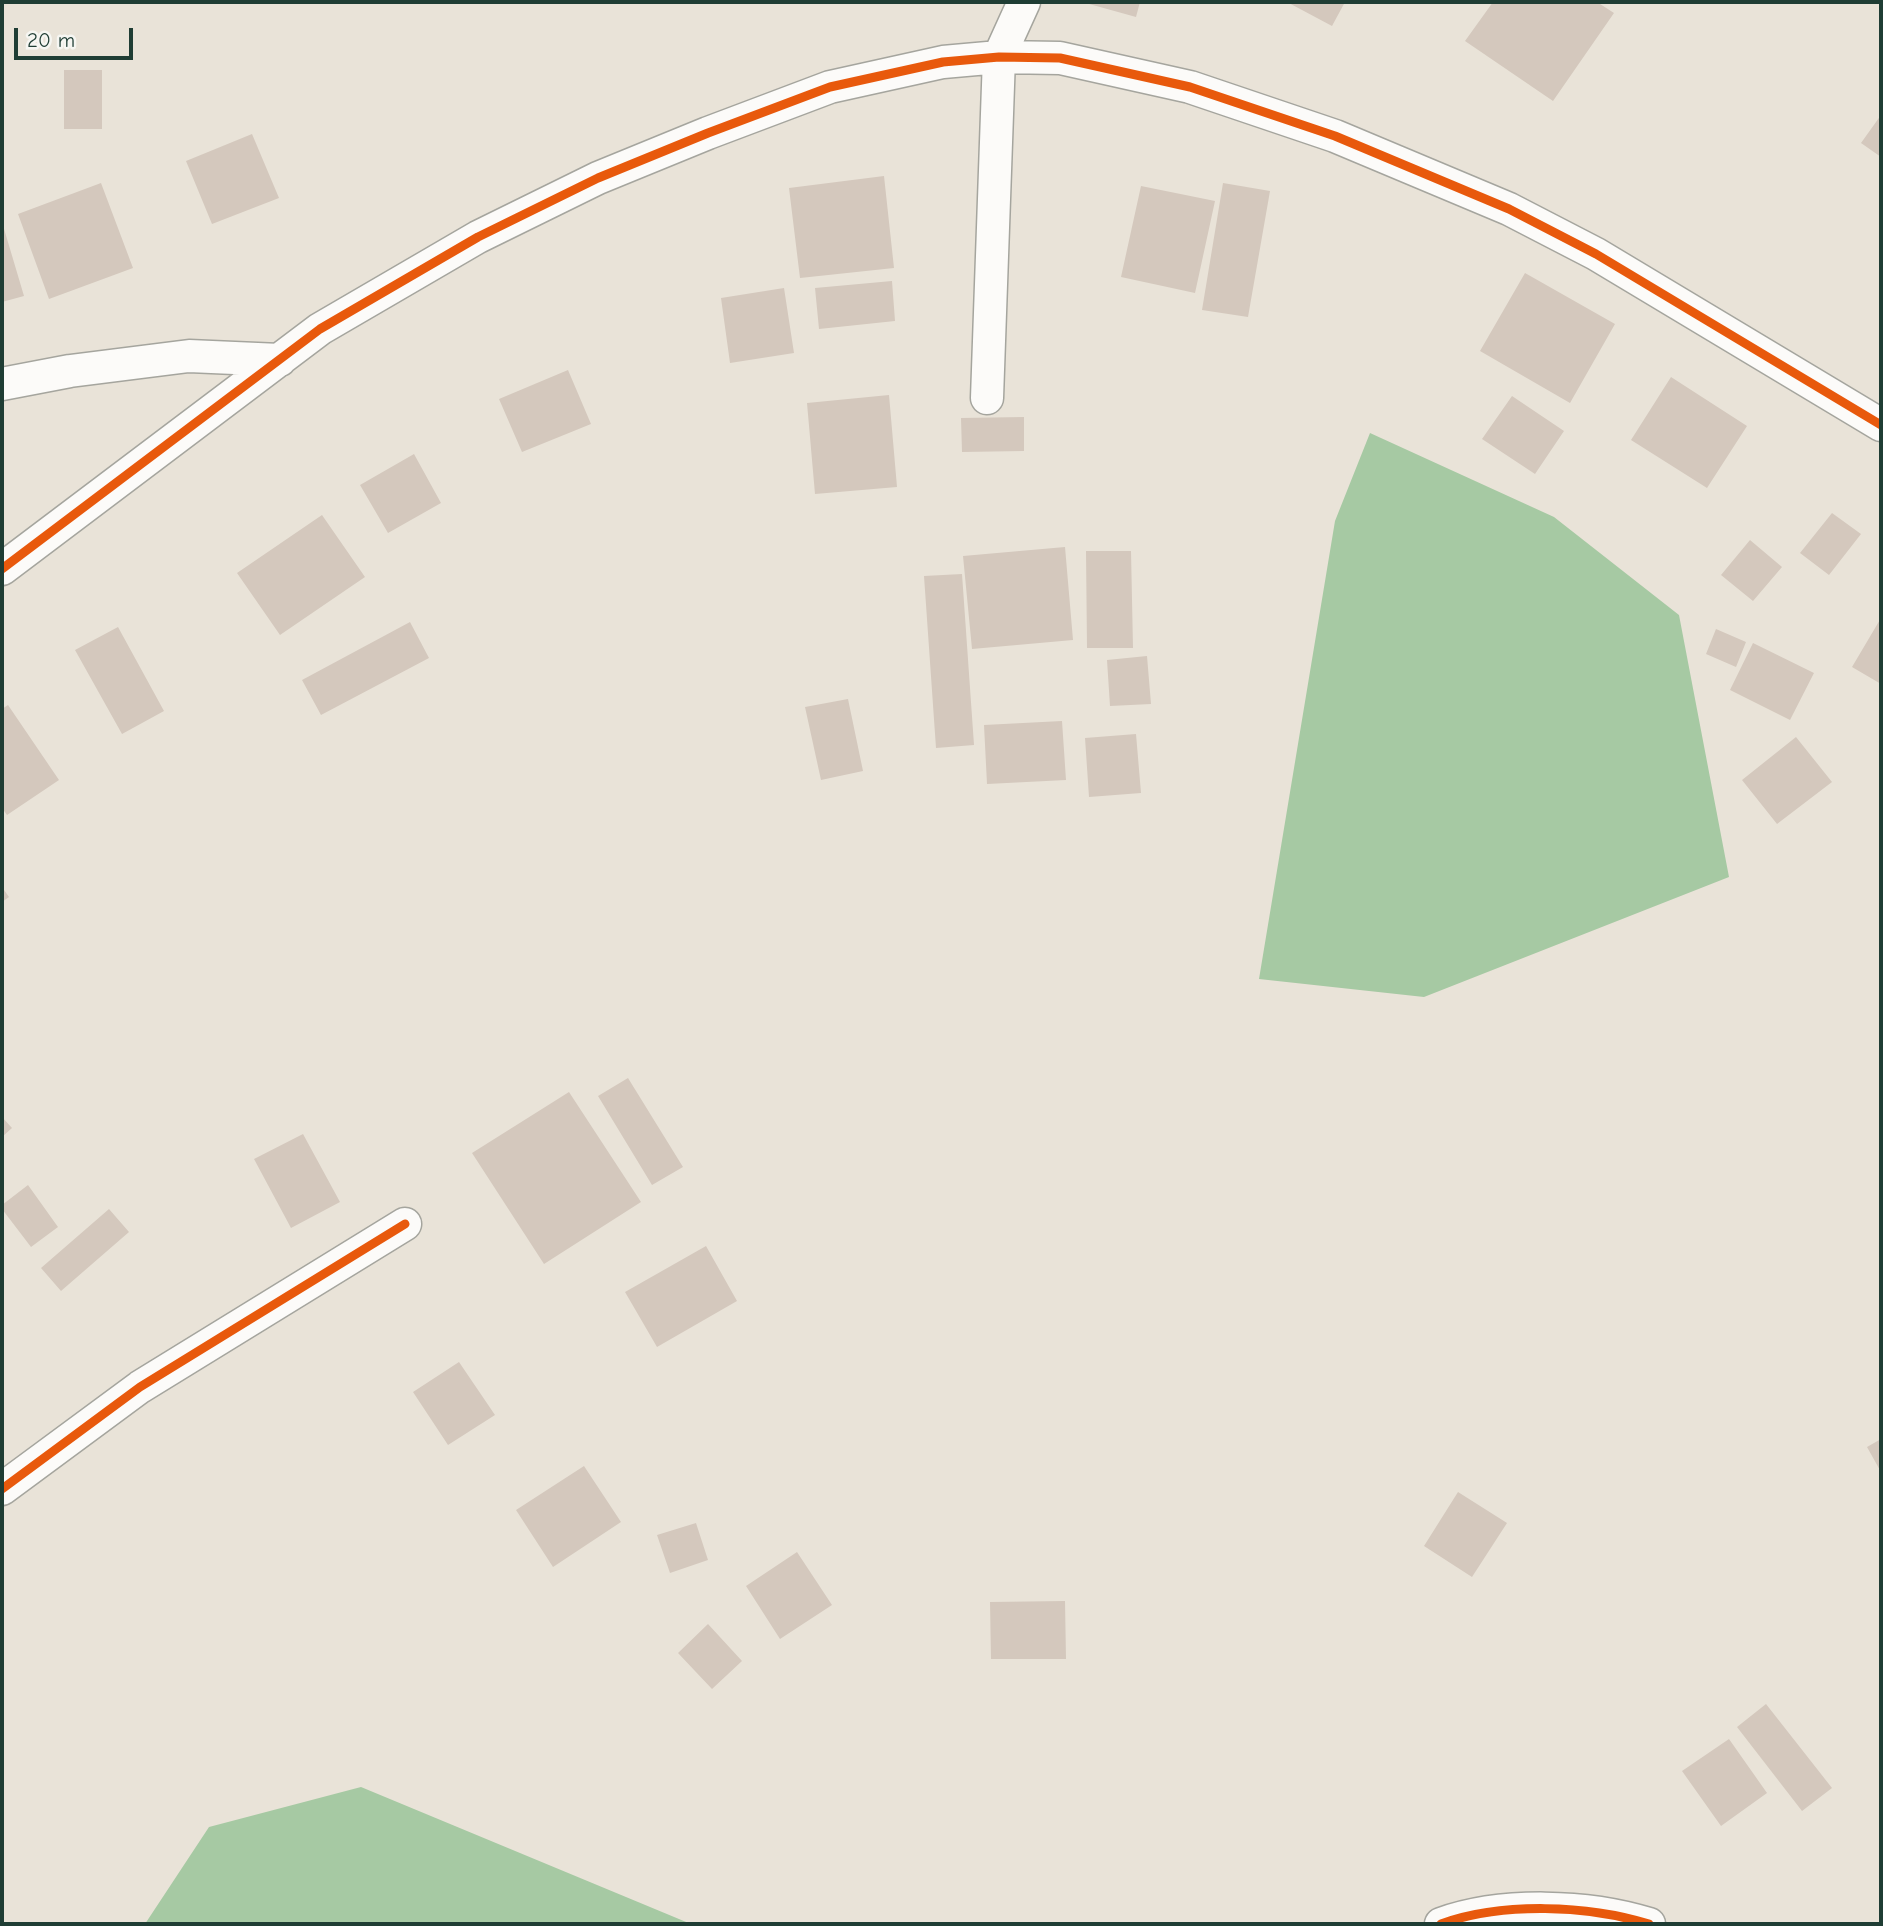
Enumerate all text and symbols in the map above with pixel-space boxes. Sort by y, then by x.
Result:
scale bar [18,14,136,58]
text: 20 m [27,28,75,52]

